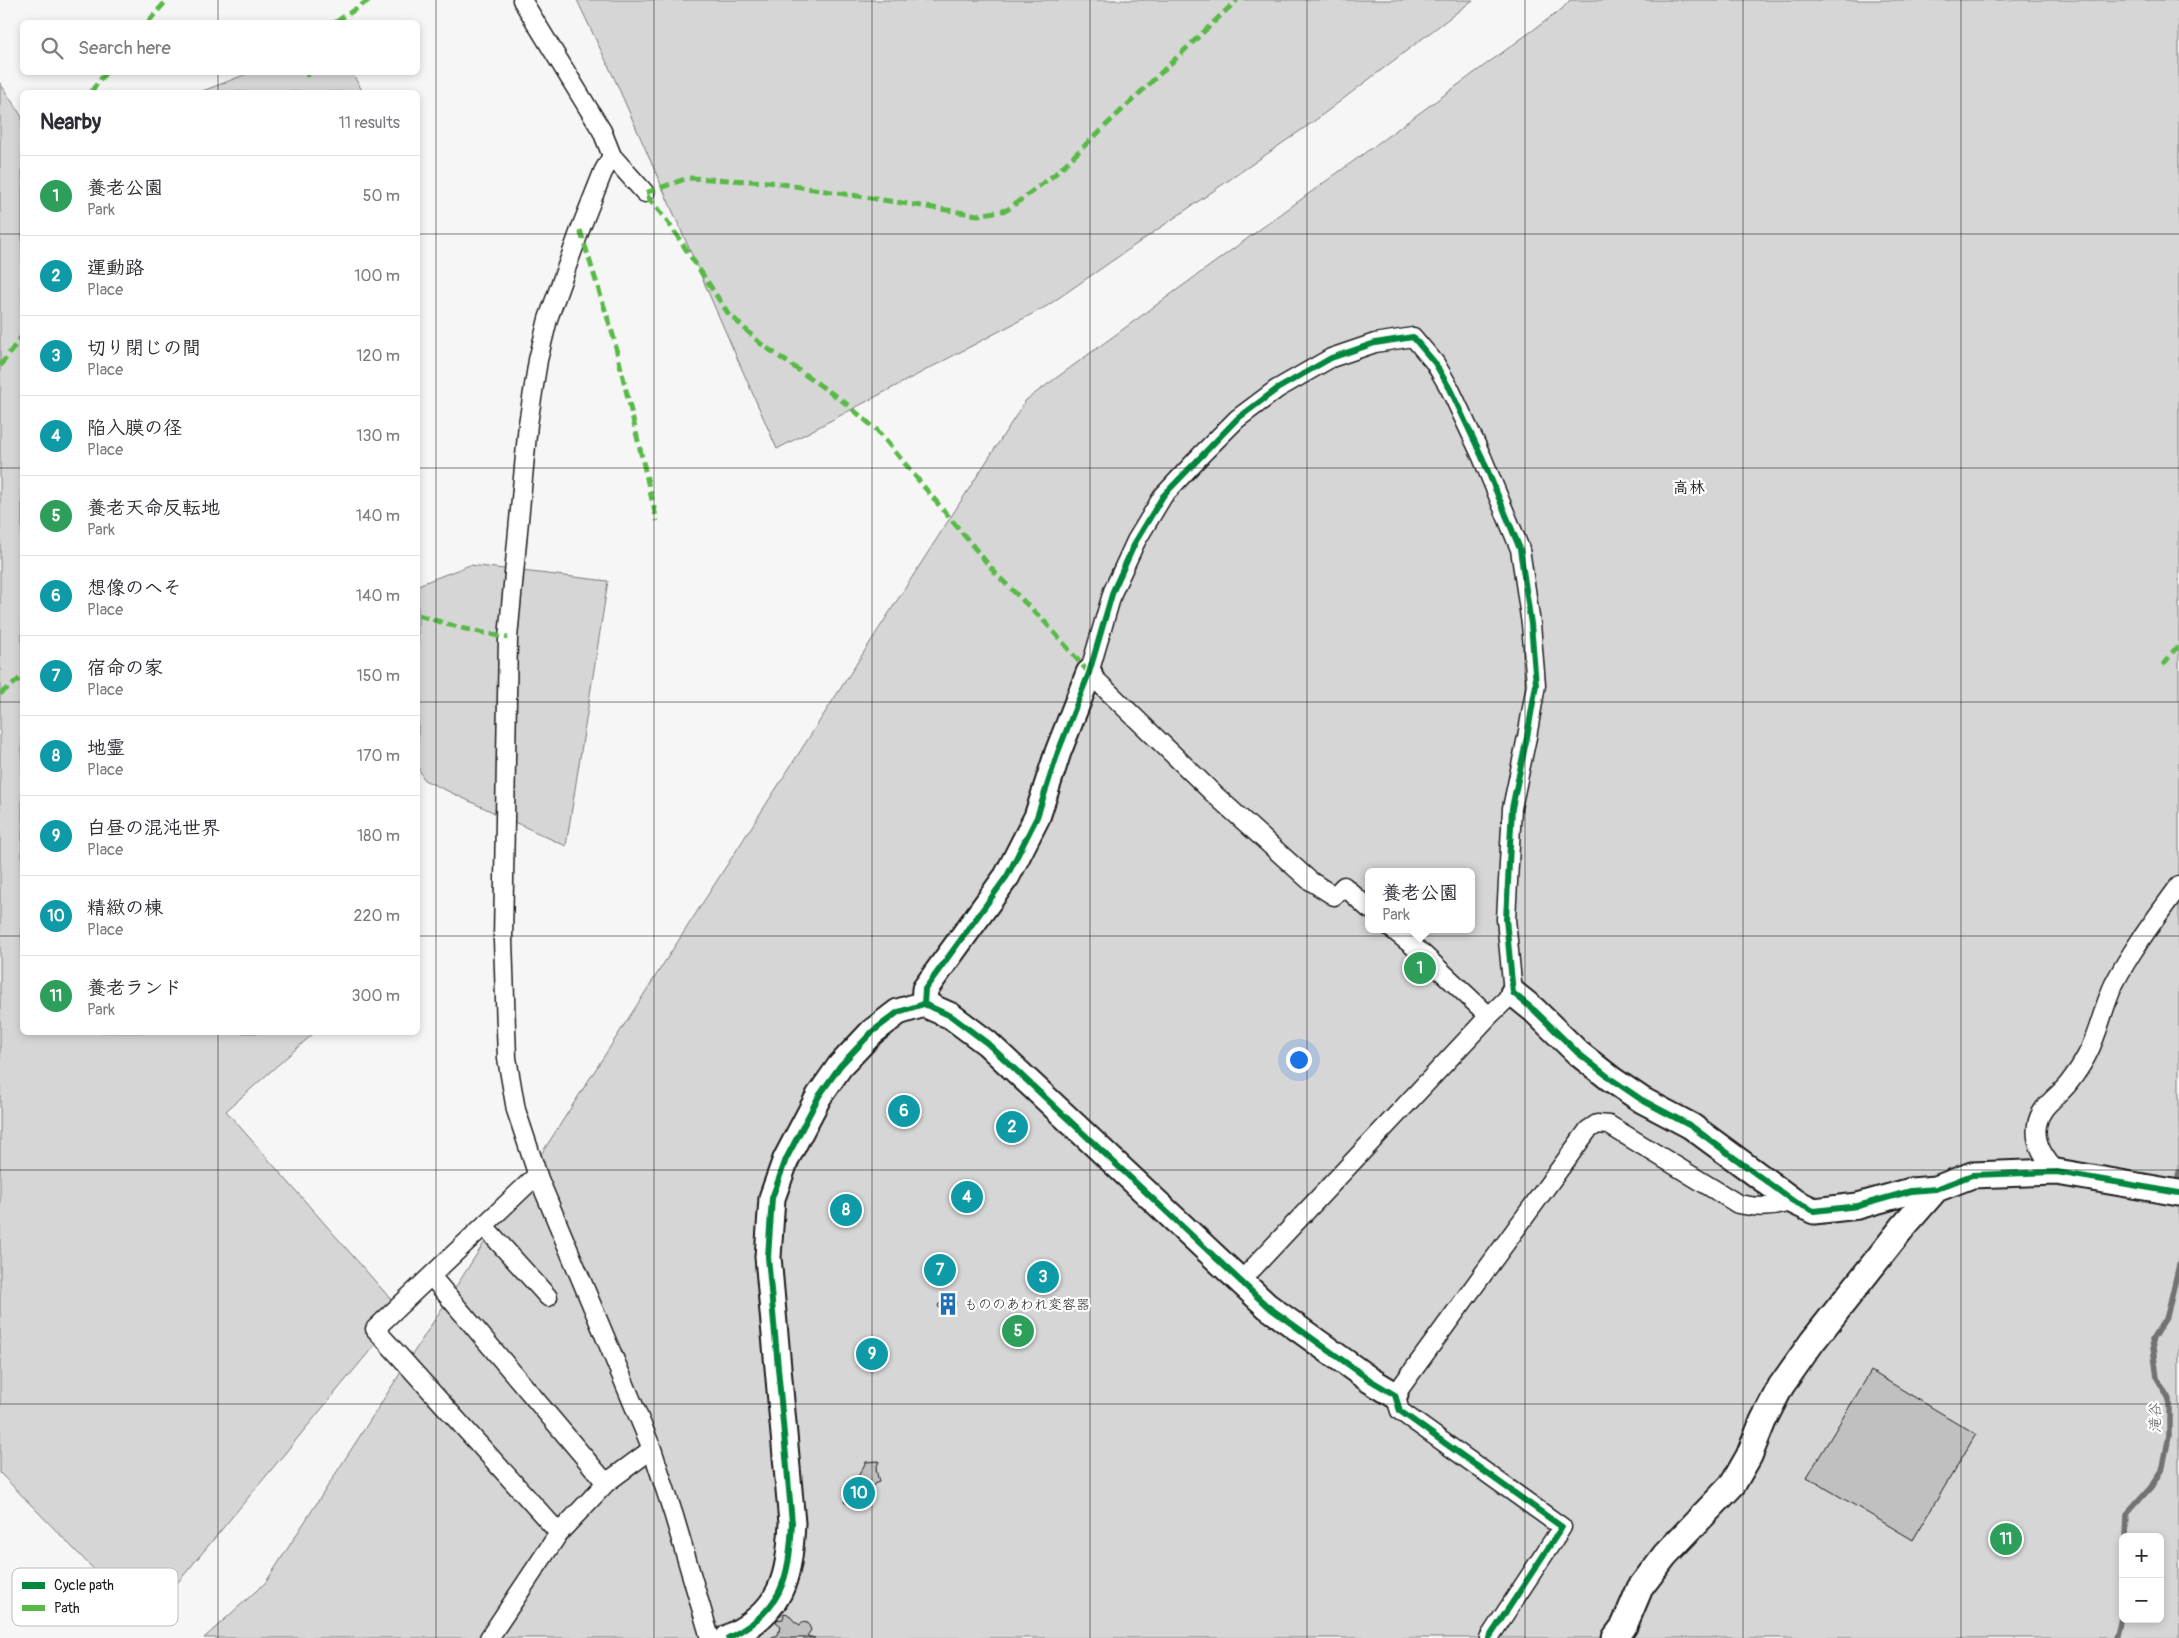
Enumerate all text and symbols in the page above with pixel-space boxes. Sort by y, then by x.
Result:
search box [20,20,420,75]
icon: search [38,34,66,62]
text: Search here [78,36,171,60]
text: Nearby [40,109,101,136]
text: 11 results [338,113,400,133]
text: 養老公園 [87,176,163,200]
text: 1 [53,186,59,206]
text: 50 m [363,186,400,206]
text: Park [87,200,115,220]
text: 運動路 [87,256,144,280]
text: 2 [52,266,60,286]
text: 100 m [354,266,400,286]
text: Place [87,280,123,300]
text: 切り閉じの間 [87,336,201,360]
text: 3 [52,346,60,366]
text: 120 m [356,346,400,366]
text: Place [87,360,123,380]
text: 陥入膜の径 [87,416,182,440]
text: 4 [51,426,61,446]
text: 130 m [356,426,400,446]
text: Place [87,440,123,460]
district label: 高林 [1673,478,1705,498]
text: 養老天命反転地 [87,496,220,520]
text: 5 [52,506,60,526]
text: 140 m [356,506,400,526]
text: Park [87,520,115,540]
text: 想像のへそ [87,576,182,600]
text: 6 [51,586,61,606]
text: 140 m [356,586,400,606]
text: Place [87,600,123,620]
text: 宿命の家 [87,656,163,680]
text: 7 [52,666,60,686]
text: 150 m [356,666,400,686]
text: Place [87,680,123,700]
text: 地霊 [87,736,125,760]
text: 8 [52,746,60,766]
text: 170 m [357,746,400,766]
text: Place [87,760,123,780]
text: 白昼の混沌世界 [87,816,220,840]
text: 9 [52,826,60,846]
text: 180 m [357,826,400,846]
text: Place [87,840,123,860]
popup [1365,868,1475,933]
text: 養老公園 [1382,881,1458,905]
text: 精緻の棟 [87,896,163,920]
text: Park [1382,905,1410,925]
text: 10 [47,906,65,926]
text: 220 m [354,906,400,926]
text: Place [87,920,123,940]
pin: 1 [1404,949,1436,987]
text: 養老ランド [87,976,182,1000]
text: 11 [50,986,62,1006]
text: 300 m [352,986,400,1006]
text: Park [87,1000,115,1020]
your location [1286,1047,1312,1073]
pin: 6 [888,1092,920,1130]
pin: 2 [996,1108,1028,1146]
pin: 4 [951,1178,983,1216]
pin: 8 [830,1191,862,1229]
pin: 7 [924,1251,956,1289]
pin: 3 [1027,1258,1059,1296]
building icon: もののあわれ変容器 [935,1291,961,1317]
place label: もののあわれ変容器 [964,1296,1090,1313]
pin: 5 [1002,1312,1034,1350]
pin: 9 [856,1335,888,1373]
water label: 滝谷 [2146,1402,2165,1433]
pin: 10 [843,1474,875,1512]
pin: 11 [1990,1520,2022,1558]
map controls [2119,1533,2164,1623]
button: + [2119,1533,2164,1578]
legend [12,1568,178,1626]
text: Cycle path [54,1577,114,1594]
button: − [2119,1578,2164,1623]
text: Path [54,1600,79,1617]

